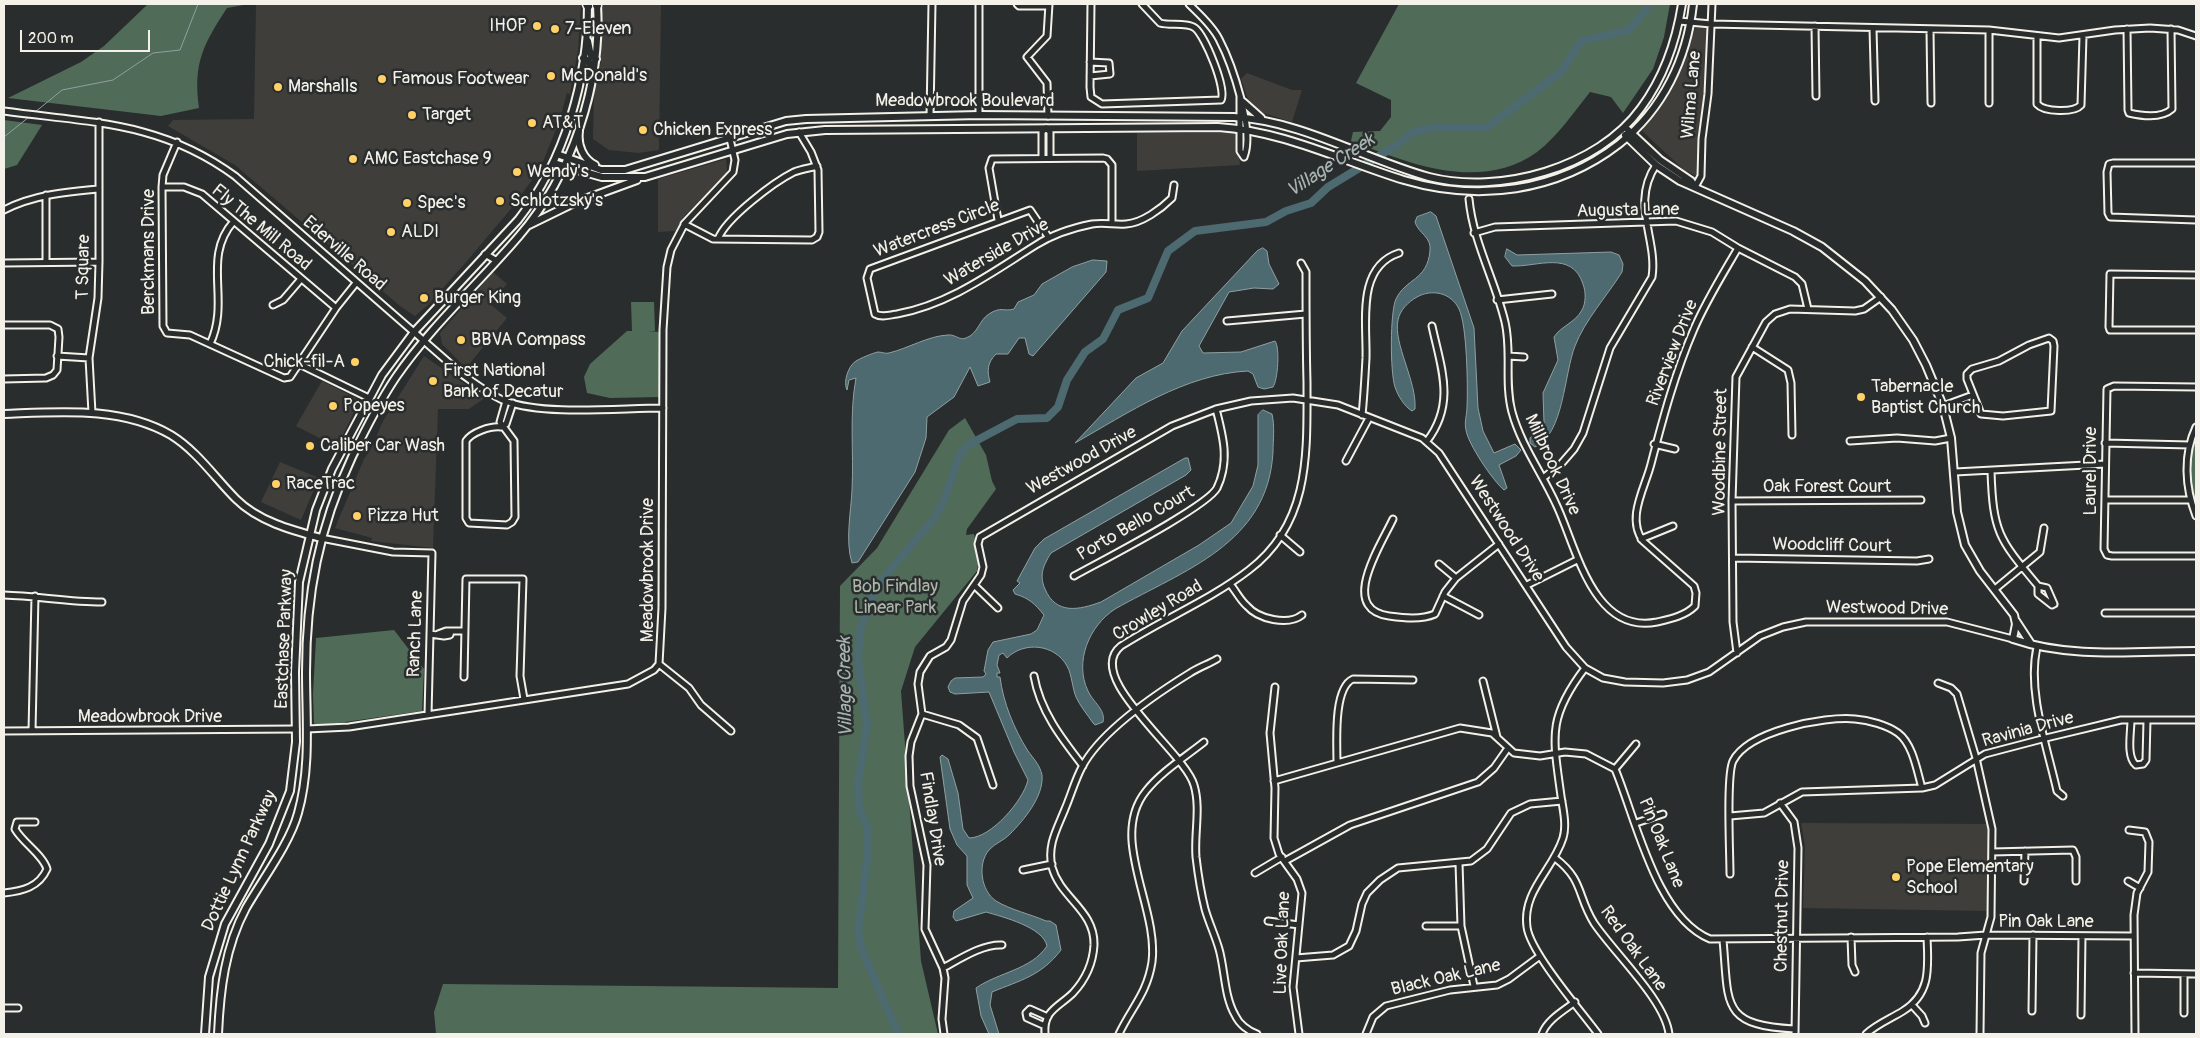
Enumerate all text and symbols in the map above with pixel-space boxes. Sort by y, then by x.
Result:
place label: IHOP [489,15,527,37]
place label: 7-Eleven [565,18,632,40]
scale bar [22,20,152,52]
marker: IHOP [531,20,543,32]
marker: 7-Eleven [549,23,561,35]
text: 200 m [28,29,73,48]
street label: Wilma Lane [1677,50,1707,140]
place label: McDonald's [561,65,647,87]
place label: Famous Footwear [392,68,529,90]
marker: McDonald's [545,70,557,82]
marker: Famous Footwear [376,73,388,85]
place label: Marshalls [288,76,357,98]
marker: Marshalls [272,81,284,93]
street label: Meadowbrook Boulevard [875,90,1055,112]
place label: Target [422,104,471,126]
marker: Target [406,109,418,121]
place label: AT&T [542,112,583,134]
marker: AT&T [526,117,538,129]
place label: Chicken Express [653,119,772,141]
marker: Chicken Express [637,124,649,136]
water label: Village Creek [1283,129,1379,203]
place label: AMC Eastchase 9 [363,148,492,170]
marker: AMC Eastchase 9 [347,153,359,165]
place label: Wendy's [527,161,589,183]
marker: Wendy's [511,166,523,178]
street label: Fly The Mill Road [207,180,315,276]
street label: Berckmans Drive [138,189,160,315]
place label: Schlotzsky's [510,190,603,212]
place label: Spec's [417,192,466,214]
marker: Schlotzsky's [494,195,506,207]
street label: Watercress Circle [871,195,1003,263]
marker: Spec's [401,197,413,209]
street label: Augusta Lane [1576,199,1680,223]
street label: Ederville Road [298,212,390,296]
street label: Waterside Drive [941,214,1053,292]
place label: ALDI [401,221,439,243]
marker: ALDI [385,226,397,238]
street label: T Square [73,234,95,300]
place label: Burger King [434,287,521,309]
marker: Burger King [418,292,430,304]
street label: Riverview Drive [1643,297,1703,409]
place label: BBVA Compass [471,329,586,351]
marker: BBVA Compass [455,334,467,346]
place label: Chick-fil-A [264,351,345,373]
marker: Chick-fil-A [349,356,361,368]
place label: First National Bank of Decatur [443,360,563,402]
marker: First National Bank of Decatur [427,375,439,387]
place label: Tabernacle Baptist Church [1871,376,1980,418]
street label: Woodbine Street [1709,388,1733,516]
marker: Tabernacle Baptist Church [1855,391,1867,403]
place label: Popeyes [343,395,405,417]
marker: Popeyes [327,400,339,412]
street label: Millbrook Drive [1519,411,1585,519]
street label: Westwood Drive [1023,422,1141,500]
street label: Laurel Drive [2080,427,2102,515]
place label: Caliber Car Wash [320,435,445,457]
marker: Caliber Car Wash [304,440,316,452]
street label: Westwood Drive [1464,472,1548,586]
place label: RaceTrac [286,473,355,495]
street label: Oak Forest Court [1763,476,1891,498]
marker: RaceTrac [270,478,282,490]
street label: Porto Bello Court [1074,482,1198,566]
street label: Meadowbrook Drive [637,498,659,642]
place label: Pizza Hut [367,505,439,527]
marker: Pizza Hut [351,510,363,522]
street label: Woodcliff Court [1772,534,1892,558]
street label: Eastchase Parkway [272,569,298,709]
park label: Bob Findlay Linear Park [852,576,938,618]
street label: Crowley Road [1109,576,1207,646]
street label: Ranch Lane [404,590,428,678]
street label: Westwood Drive [1826,597,1948,621]
water label: Village Creek [834,637,858,737]
street label: Meadowbrook Drive [78,706,222,728]
street label: Ravinia Drive [1980,707,2076,753]
street label: Findlay Drive [914,770,950,868]
street label: Dottie Lynn Parkway [198,787,282,935]
street label: Pin Oak Lane [1633,795,1689,891]
place label: Pope Elementary School [1906,856,2034,899]
street label: Chestnut Drive [1771,860,1795,972]
marker: Pope Elementary School [1890,871,1902,883]
street label: Live Oak Lane [1270,891,1296,995]
street label: Red Oak Lane [1595,902,1671,996]
street label: Pin Oak Lane [1998,911,2094,933]
street label: Black Oak Lane [1389,955,1503,1001]

